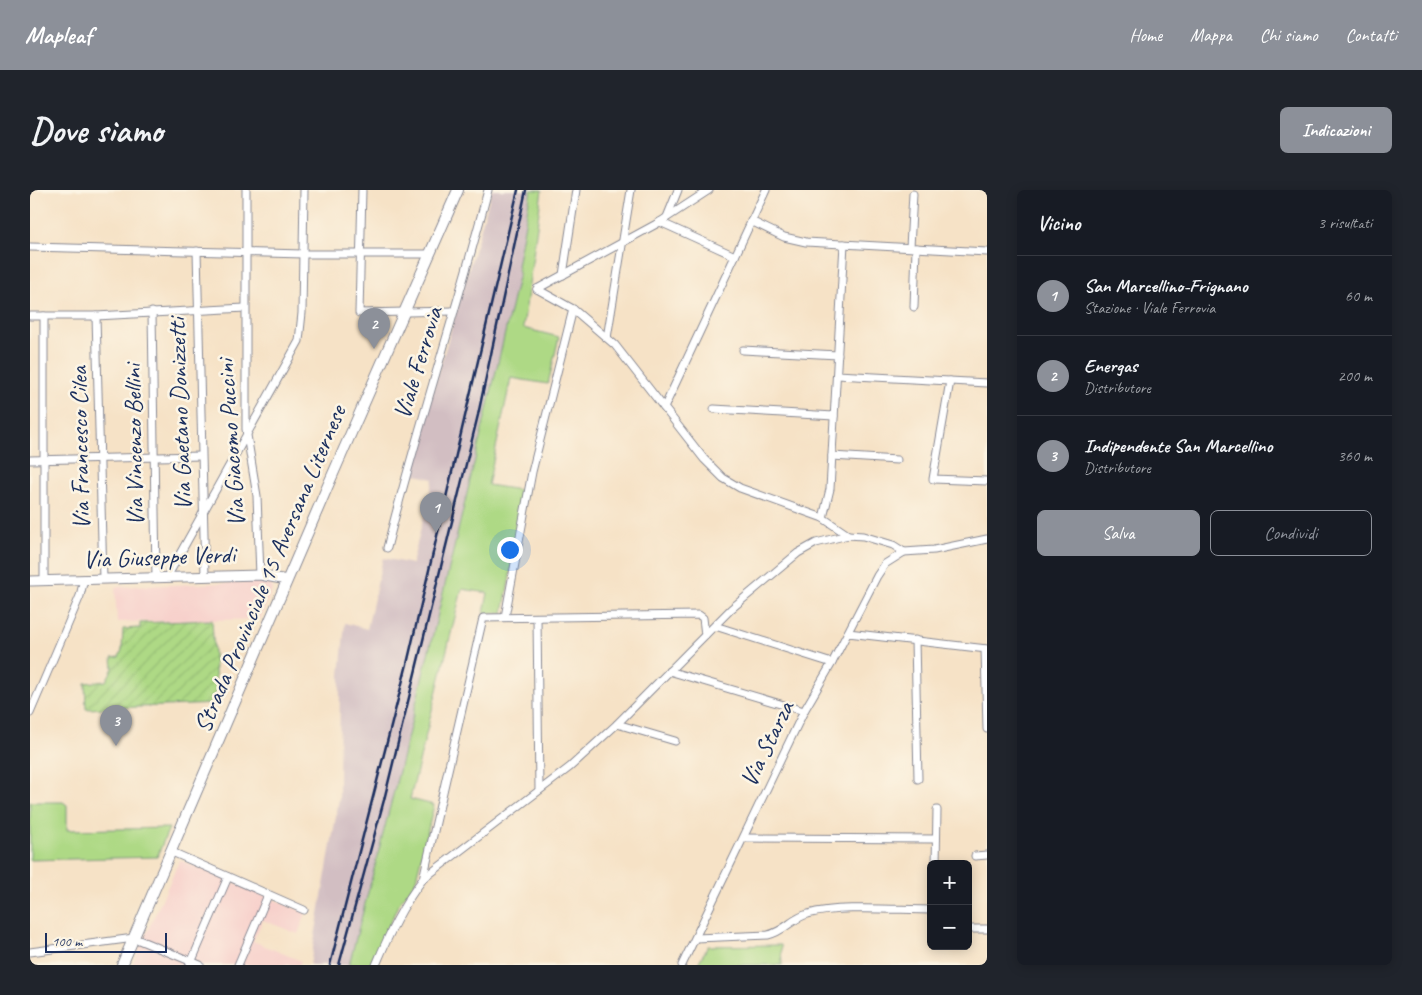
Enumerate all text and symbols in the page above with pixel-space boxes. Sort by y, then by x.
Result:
text: Mapleaf [25,20,92,50]
text: Home [1130,24,1162,46]
text: Mappa [1190,24,1232,46]
text: Chi siamo [1260,24,1318,46]
text: Contatti [1346,24,1397,46]
button: Indicazioni [1280,107,1392,153]
text: Dove siamo [30,108,163,153]
text: Vicino [1037,210,1080,236]
text: 3 risultati [1318,213,1372,233]
text: San Marcellino-Frignano [1084,274,1248,298]
text: 1 [1049,286,1057,306]
text: 60 m [1345,286,1372,306]
text: Stazione · Viale Ferrovia [1084,298,1215,318]
street label: Viale Ferrovia [386,301,451,423]
pin: 2 [358,308,390,349]
street label: Via Gaetano Donizzetti [161,314,199,511]
text: Energas [1084,354,1137,378]
street label: Via Giacomo Puccini [209,355,253,528]
street label: Via Vincenzo Bellini [117,360,151,526]
street label: Via Francesco Cilea [63,364,97,530]
text: 2 [1049,366,1057,386]
text: 200 m [1338,366,1372,386]
text: Distributore [1084,378,1151,398]
street label: Strada Provinciale 15 Aversana Liternese [186,399,354,737]
text: Indipendente San Marcellino [1084,434,1272,458]
text: 3 [1049,446,1057,466]
text: 360 m [1338,446,1372,466]
text: Distributore [1084,458,1151,478]
pin: 1 [420,492,452,533]
button: Salva [1037,510,1200,556]
button: Condividi [1210,510,1372,556]
your location [497,537,523,563]
street label: Via Giuseppe Verdi [82,538,239,576]
street label: Via Starza [733,694,802,792]
pin: 3 [100,705,132,746]
map controls [927,860,972,950]
button: + [927,860,972,905]
button: − [927,905,972,950]
scale bar [45,930,168,953]
text: 100 m [52,933,82,950]

